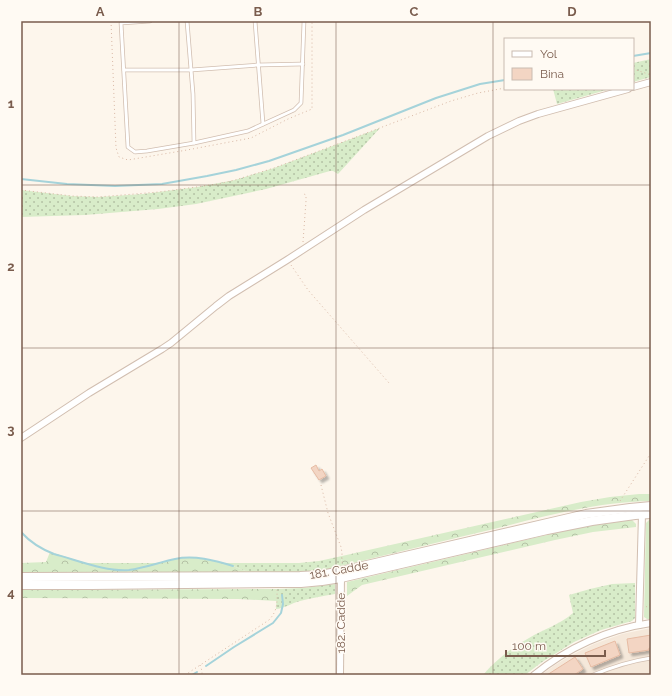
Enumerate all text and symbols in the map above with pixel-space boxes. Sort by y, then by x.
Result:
text: A [96,4,105,19]
text: B [254,4,263,19]
text: C [410,4,419,19]
text: D [567,4,577,19]
legend [504,38,634,90]
text: Yol [540,47,558,61]
text: Bina [540,67,564,81]
text: 1 [8,96,15,111]
text: 2 [7,259,15,274]
text: 3 [7,422,15,437]
street label: 181. Cadde [309,558,369,582]
text: 4 [7,585,15,600]
street label: 182. Cadde [334,593,348,653]
scale bar [506,632,605,658]
text: 100 m [512,639,546,653]

